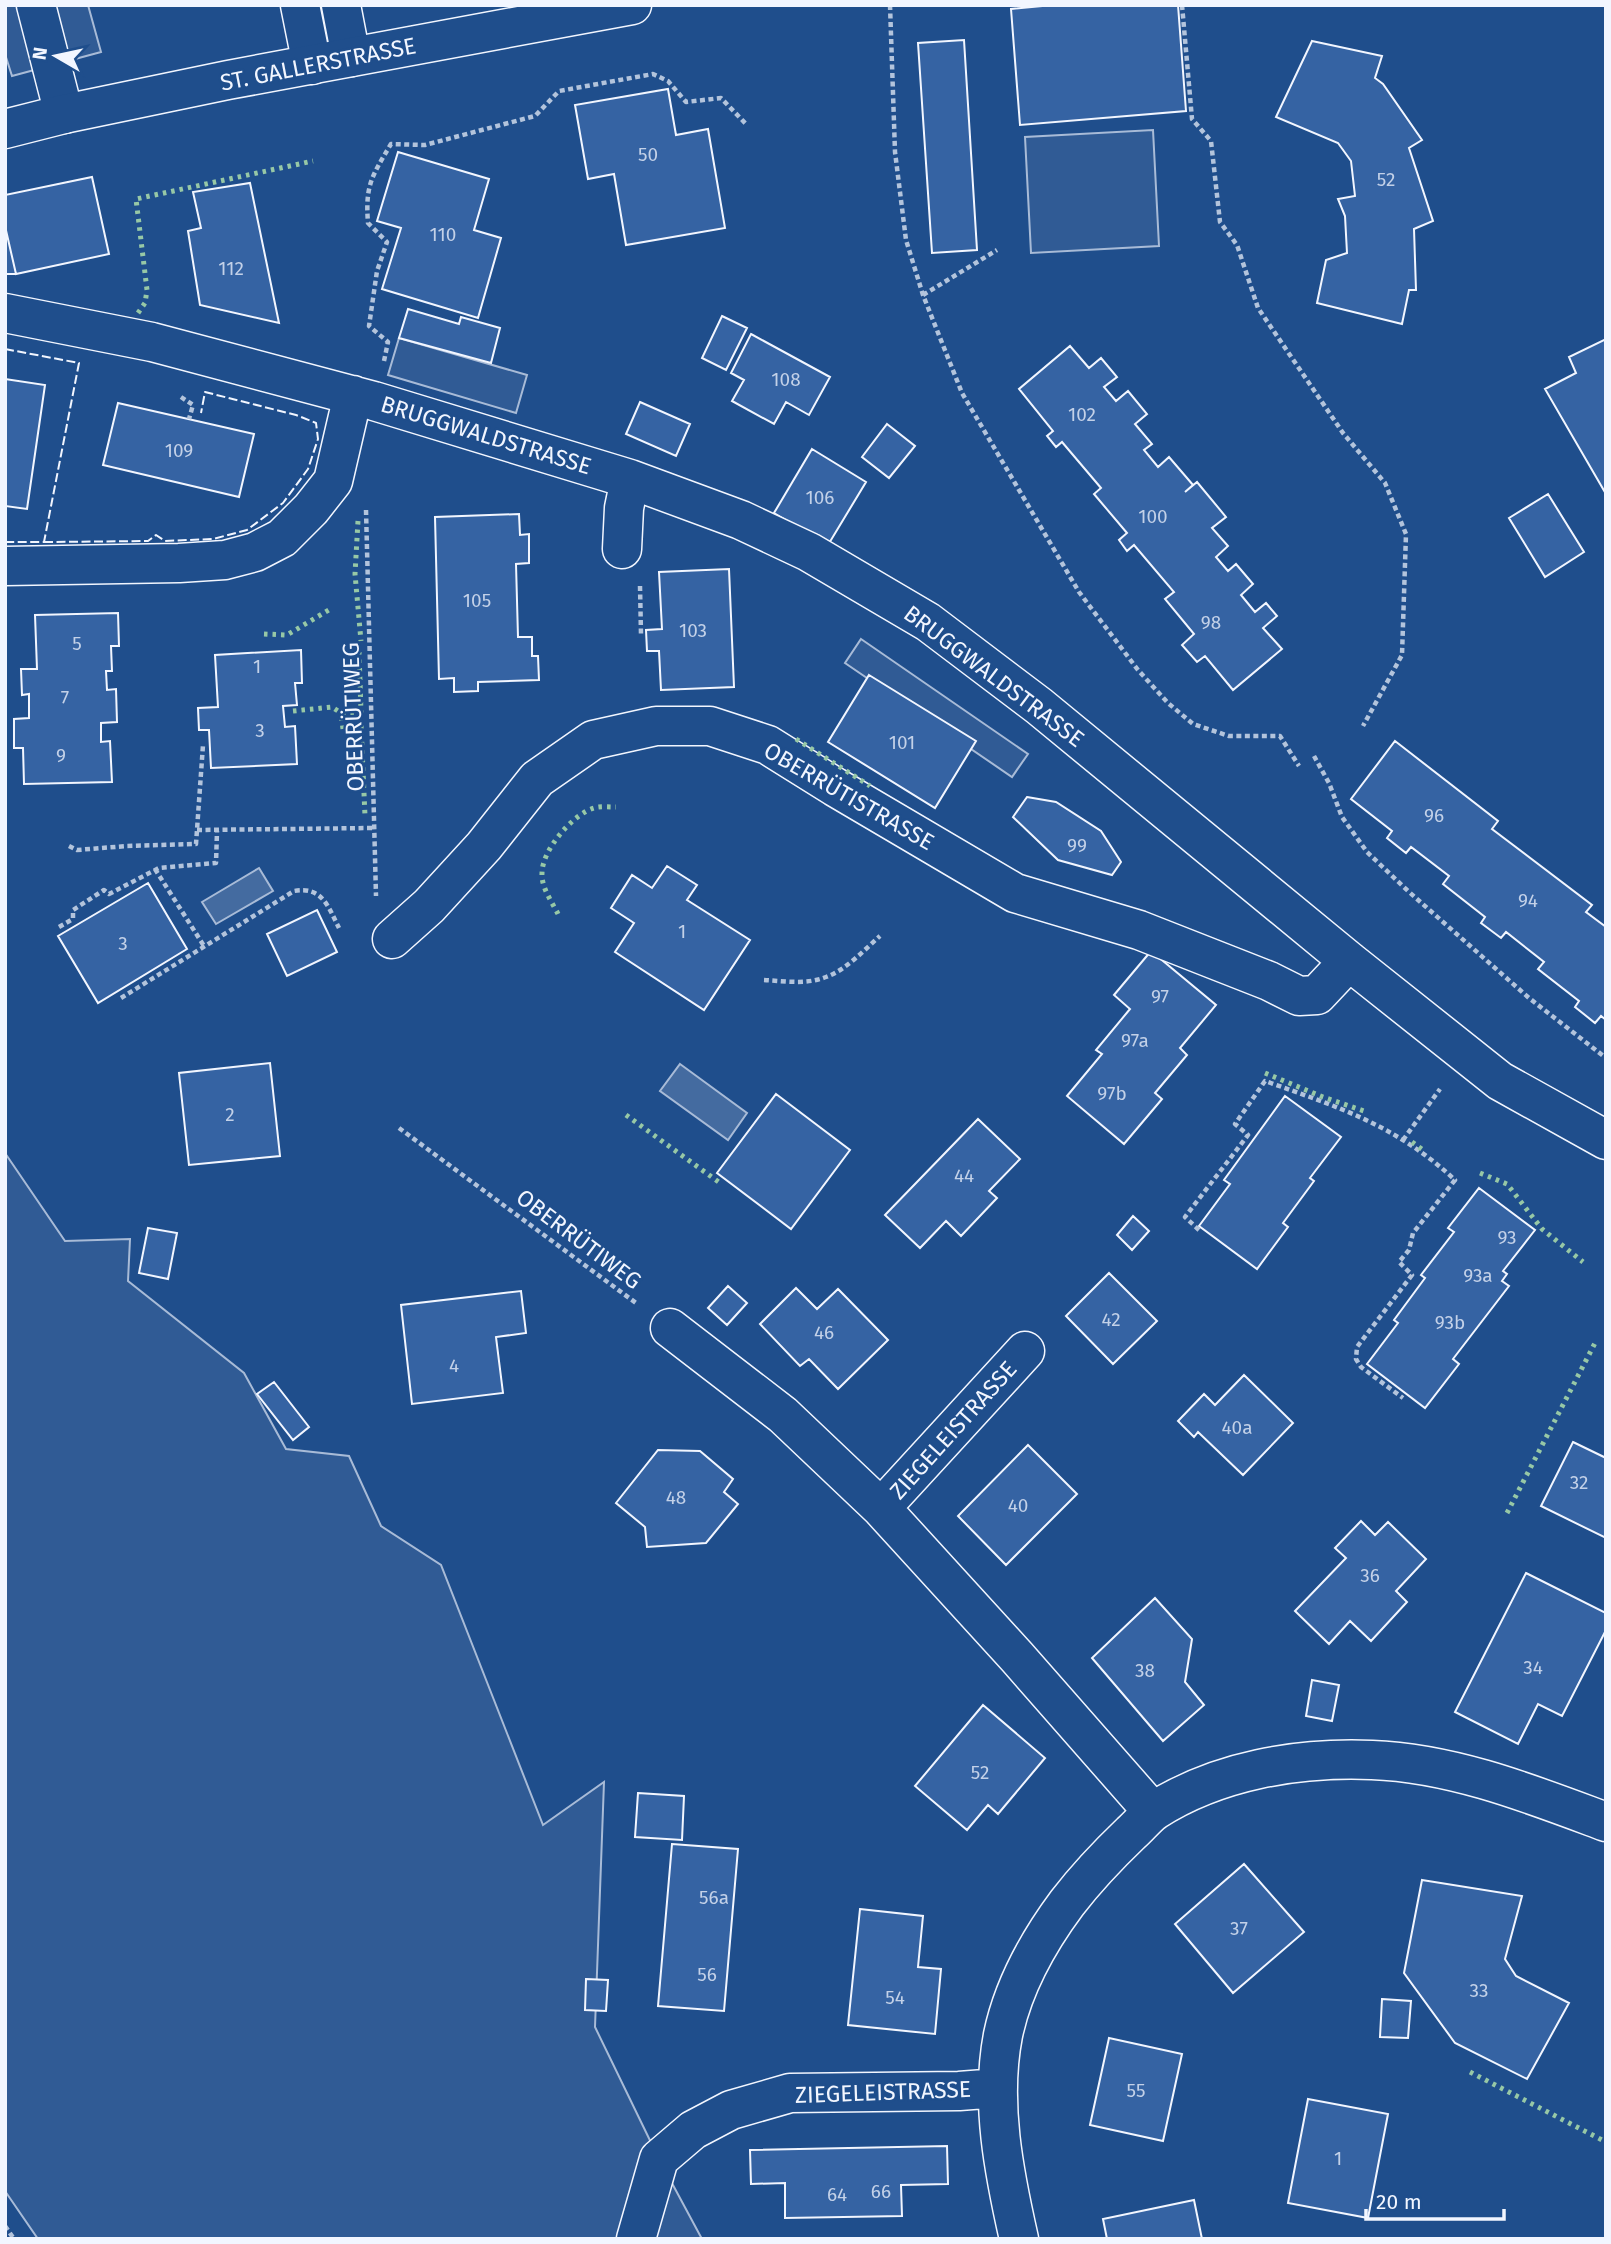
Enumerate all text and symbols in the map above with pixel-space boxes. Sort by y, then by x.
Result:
north arrow [21,21,91,91]
street label: ST. GALLERSTRASSE [218,31,418,97]
text: N [27,45,52,61]
house number: 50 [638,143,658,166]
house number: 52 [1377,168,1395,191]
house number: 110 [430,223,456,246]
house number: 112 [218,257,244,280]
house number: 108 [771,368,801,391]
street label: BRUGGWALDSTRASSE [377,390,595,480]
house number: 102 [1068,403,1096,426]
house number: 109 [165,439,193,462]
house number: 106 [806,486,834,509]
house number: 100 [1138,505,1168,528]
house number: 105 [463,589,491,612]
street label: BRUGGWALDSTRASSE [898,599,1090,753]
house number: 98 [1201,611,1221,634]
house number: 103 [679,619,707,642]
house number: 5 [72,632,82,655]
street label: OBERRÜTIWEG [336,642,370,792]
house number: 1 [253,655,261,678]
house number: 7 [61,686,69,709]
house number: 3 [255,719,265,742]
house number: 101 [889,731,915,754]
street label: OBERRÜTISTRASSE [759,736,939,856]
house number: 9 [56,744,66,767]
house number: 96 [1424,804,1444,827]
house number: 99 [1067,834,1087,857]
house number: 94 [1518,889,1538,912]
house number: 1 [678,920,686,943]
house number: 3 [118,932,128,955]
house number: 97 [1151,985,1169,1008]
house number: 97a [1121,1029,1149,1052]
house number: 97b [1097,1082,1127,1105]
house number: 2 [225,1103,235,1126]
house number: 44 [954,1164,974,1187]
street label: OBERRÜTIWEG [511,1183,647,1295]
house number: 93 [1497,1226,1517,1249]
house number: 93a [1463,1264,1493,1287]
house number: 42 [1101,1308,1121,1331]
house number: 93b [1435,1311,1465,1334]
house number: 46 [814,1321,834,1344]
house number: 4 [449,1354,459,1377]
street label: ZIEGELEISTRASSE [884,1355,1022,1505]
house number: 40a [1221,1416,1253,1439]
house number: 32 [1570,1471,1588,1494]
house number: 48 [666,1486,686,1509]
house number: 40 [1008,1494,1028,1517]
house number: 36 [1360,1564,1380,1587]
house number: 34 [1523,1656,1543,1679]
house number: 38 [1135,1659,1155,1682]
house number: 52 [971,1761,989,1784]
house number: 56a [699,1886,729,1909]
house number: 37 [1230,1917,1248,1940]
house number: 56 [697,1963,717,1986]
house number: 33 [1470,1979,1488,2002]
house number: 54 [885,1986,905,2009]
street label: ZIEGELEISTRASSE [794,2075,972,2109]
house number: 55 [1127,2079,1145,2102]
house number: 1 [1334,2147,1342,2170]
scale bar [1366,2178,1504,2222]
house number: 66 [871,2180,891,2203]
house number: 64 [827,2183,847,2206]
text: 20 m [1376,2189,1422,2215]

